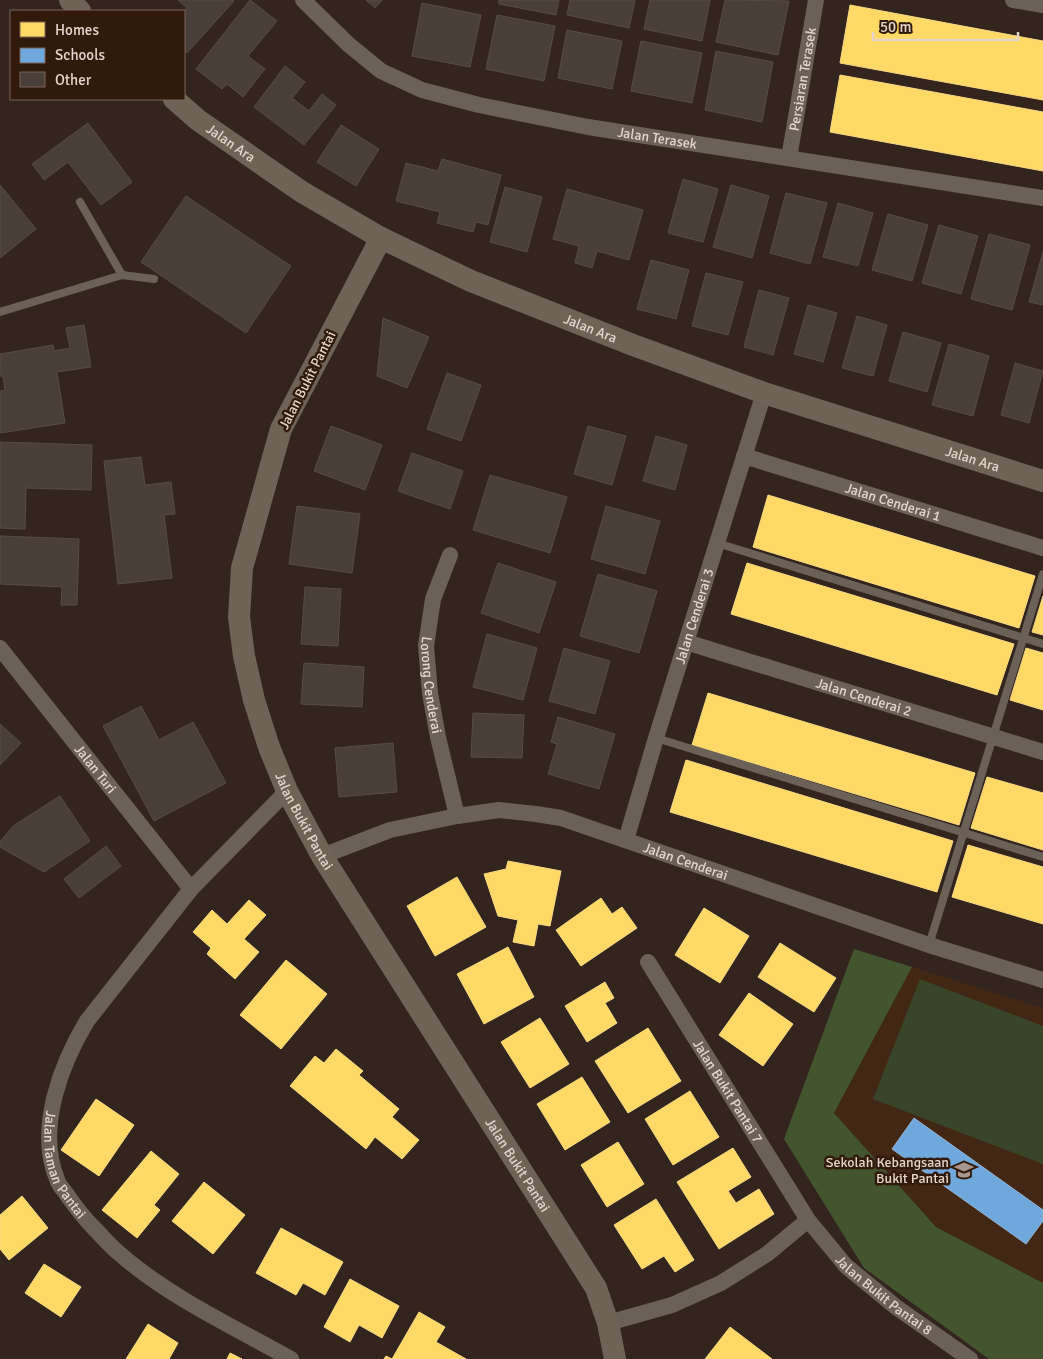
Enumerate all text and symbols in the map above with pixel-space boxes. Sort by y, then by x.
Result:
legend [10,10,185,100]
scale bar [873,10,1018,42]
text: 50 m [880,18,911,36]
text: Homes [55,21,99,39]
street label: Persiaran Terasek [786,26,820,132]
text: Schools [55,46,106,64]
text: Other [55,71,92,89]
street label: Jalan Ara [203,120,258,166]
street label: Jalan Terasek [616,124,698,153]
street label: Jalan Ara [561,311,619,347]
street label: Jalan Bukit Pantai [275,328,340,432]
street label: Jalan Ara [943,443,1002,476]
street label: Jalan Cenderai 1 [843,480,943,525]
street label: Jalan Cenderai 3 [672,566,718,666]
street label: Lorong Cenderai [417,635,445,735]
street label: Jalan Cenderai 2 [814,675,913,720]
street label: Jalan Turi [71,741,120,797]
street label: Jalan Bukit Pantai [271,770,337,873]
street label: Jalan Cenderai [641,839,730,884]
street label: Jalan Bukit Pantai 7 [689,1037,766,1146]
street label: Jalan Taman Pantai [40,1110,89,1222]
street label: Jalan Bukit Pantai [481,1115,554,1215]
place label: Sekolah Kebangsaan Bukit Pantai [826,1154,949,1187]
school or university icon: Sekolah Kebangsaan Bukit Pantai [953,1159,975,1181]
street label: Jalan Bukit Pantai 8 [832,1252,935,1339]

